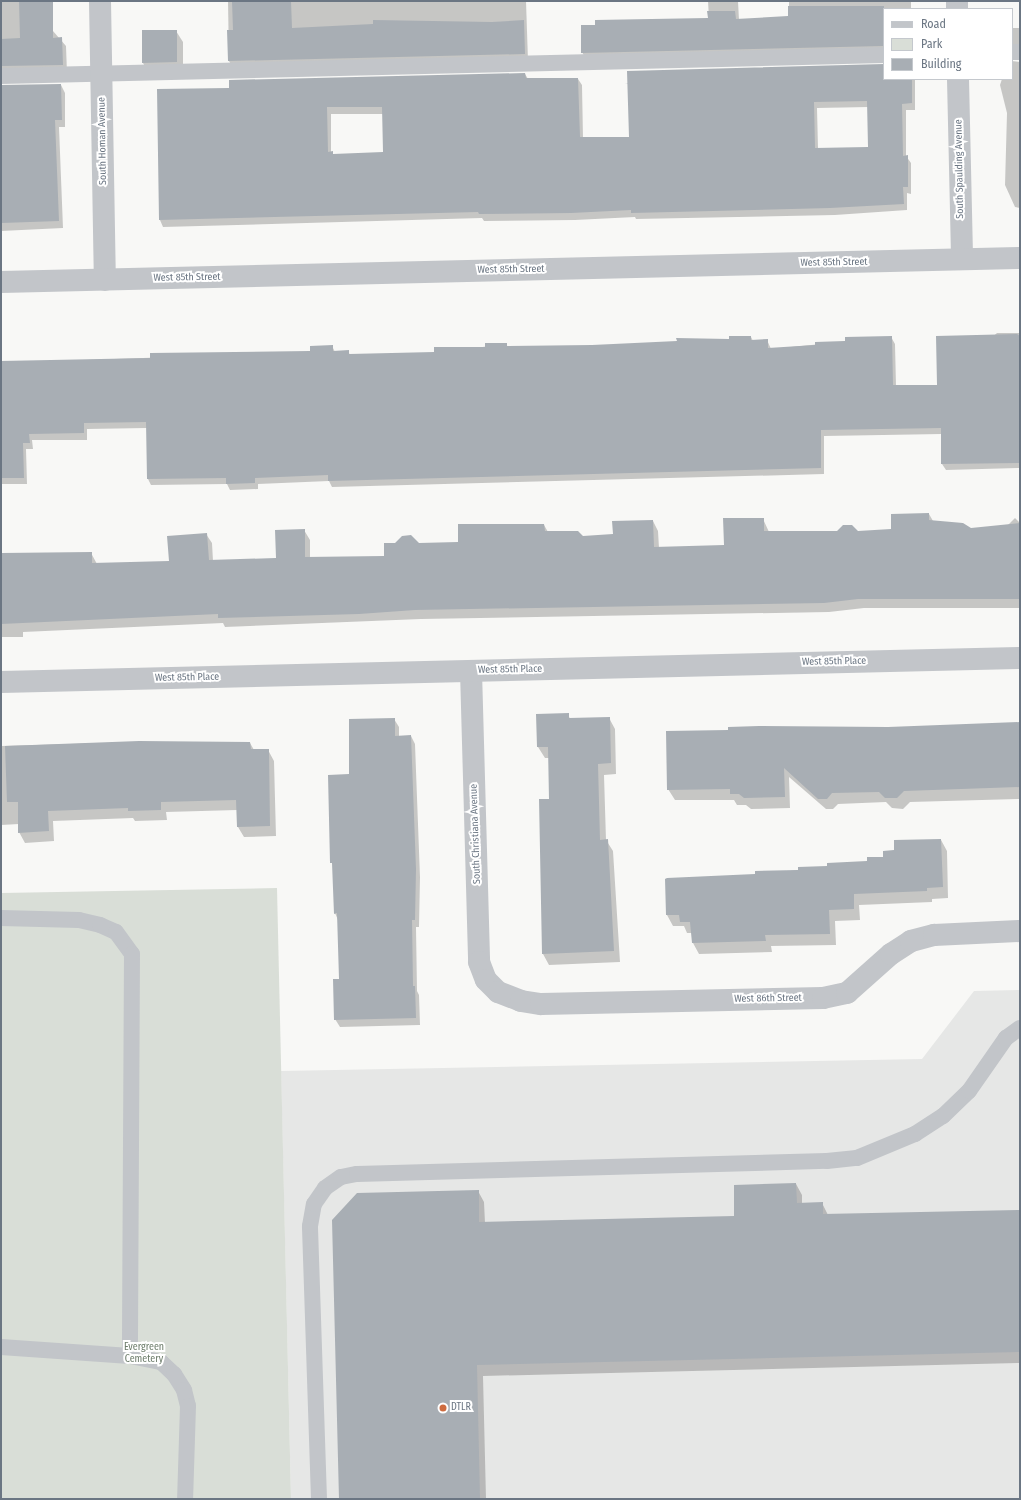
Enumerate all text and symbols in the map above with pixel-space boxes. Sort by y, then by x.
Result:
legend [883,8,1013,80]
text: Road [921,17,946,31]
text: Park [921,37,942,51]
text: Building [921,57,961,71]
street label: South Homan Avenue [96,97,110,185]
street label: South Spaulding Avenue [953,119,967,219]
street label: West 85th Street [800,256,868,270]
street label: West 85th Street [477,263,545,277]
street label: West 85th Street [153,271,221,285]
street label: West 85th Place [802,655,866,669]
street label: West 85th Place [478,663,542,677]
street label: West 85th Place [155,671,219,685]
street label: South Christiana Avenue [468,784,484,884]
street label: West 86th Street [734,992,802,1006]
park label: Evergreen Cemetery [124,1341,164,1364]
place label: DTLR [451,1402,471,1414]
marker: DTLR [438,1403,448,1413]

